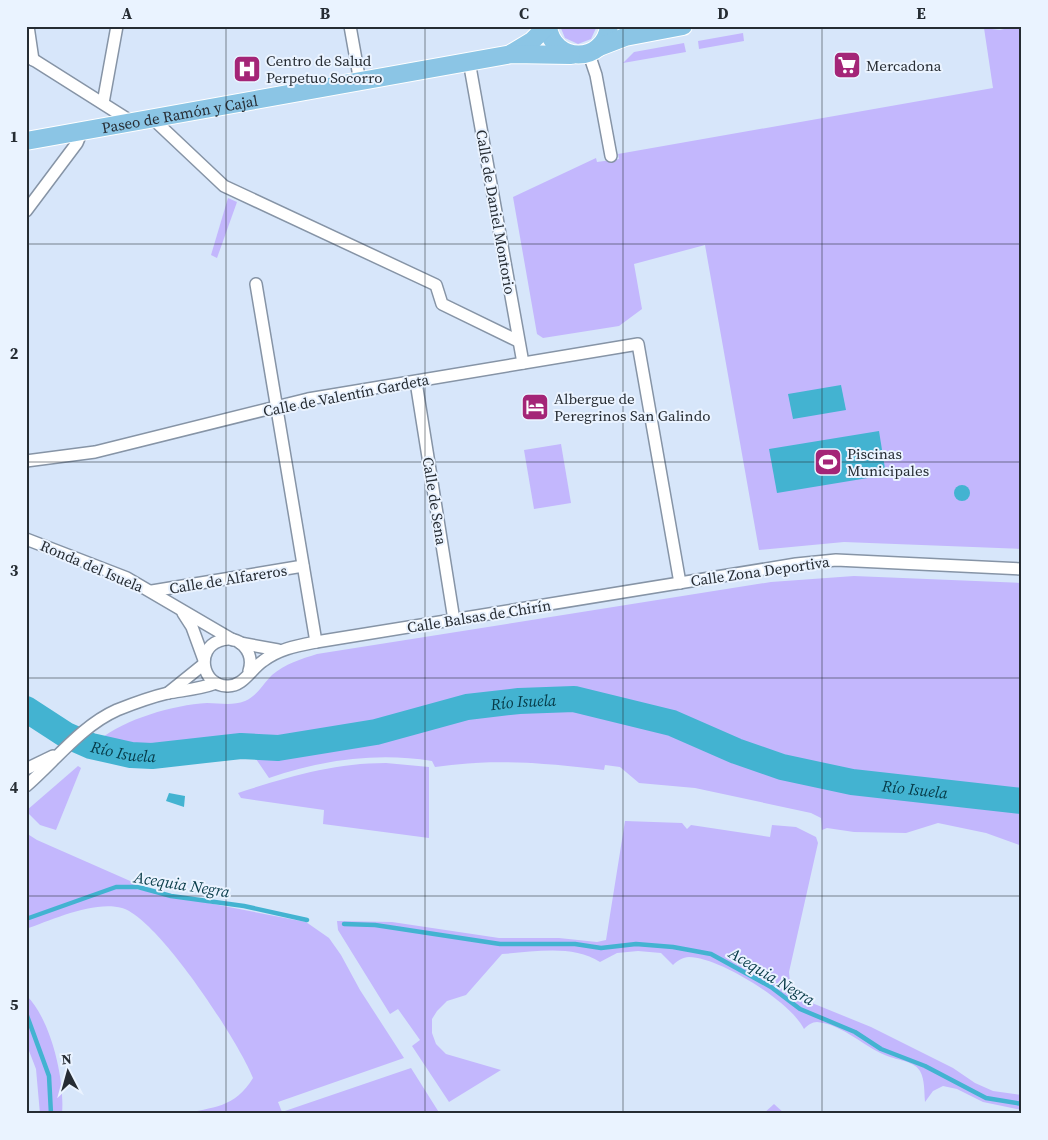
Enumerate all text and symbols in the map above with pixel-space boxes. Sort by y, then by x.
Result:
text: A [122,2,133,24]
text: B [320,2,331,24]
text: C [519,2,529,24]
text: D [717,2,729,24]
text: E [916,2,926,24]
place label: Centro de Salud Perpetuo Socorro [266,50,382,88]
supermarket icon: Mercadona [832,50,862,80]
hospital icon: Centro de Salud Perpetuo Socorro [232,54,262,84]
place label: Mercadona [866,55,942,76]
street label: Paseo de Ramón y Cajal [100,89,260,138]
text: 1 [10,125,18,147]
street label: Calle de Daniel Montorio [471,128,521,296]
text: 2 [10,342,19,364]
street label: Calle de Valentín Gardeta [261,369,431,421]
place label: Albergue de Peregrinos San Galindo [554,388,710,426]
hotel icon: Albergue de Peregrinos San Galindo [520,392,550,422]
place label: Piscinas Municipales [847,443,929,481]
sports icon: Piscinas Municipales [813,447,843,477]
street label: Calle de Sena [418,455,452,547]
street label: Ronda del Isuela [37,535,147,597]
street label: Calle Zona Deportiva [689,551,831,591]
text: 3 [10,559,19,581]
street label: Calle de Alfareros [168,559,288,599]
street label: Calle Balsas de Chirín [406,594,552,638]
water label: Río Isuela [488,689,557,715]
water label: Río Isuela [88,735,157,767]
water label: Río Isuela [880,774,949,804]
text: 4 [10,776,19,798]
water label: Acequia Negra [132,865,232,903]
water label: Acequia Negra [724,941,820,1011]
text: 5 [10,993,19,1015]
north arrow [42,1048,92,1098]
text: N [61,1049,73,1070]

